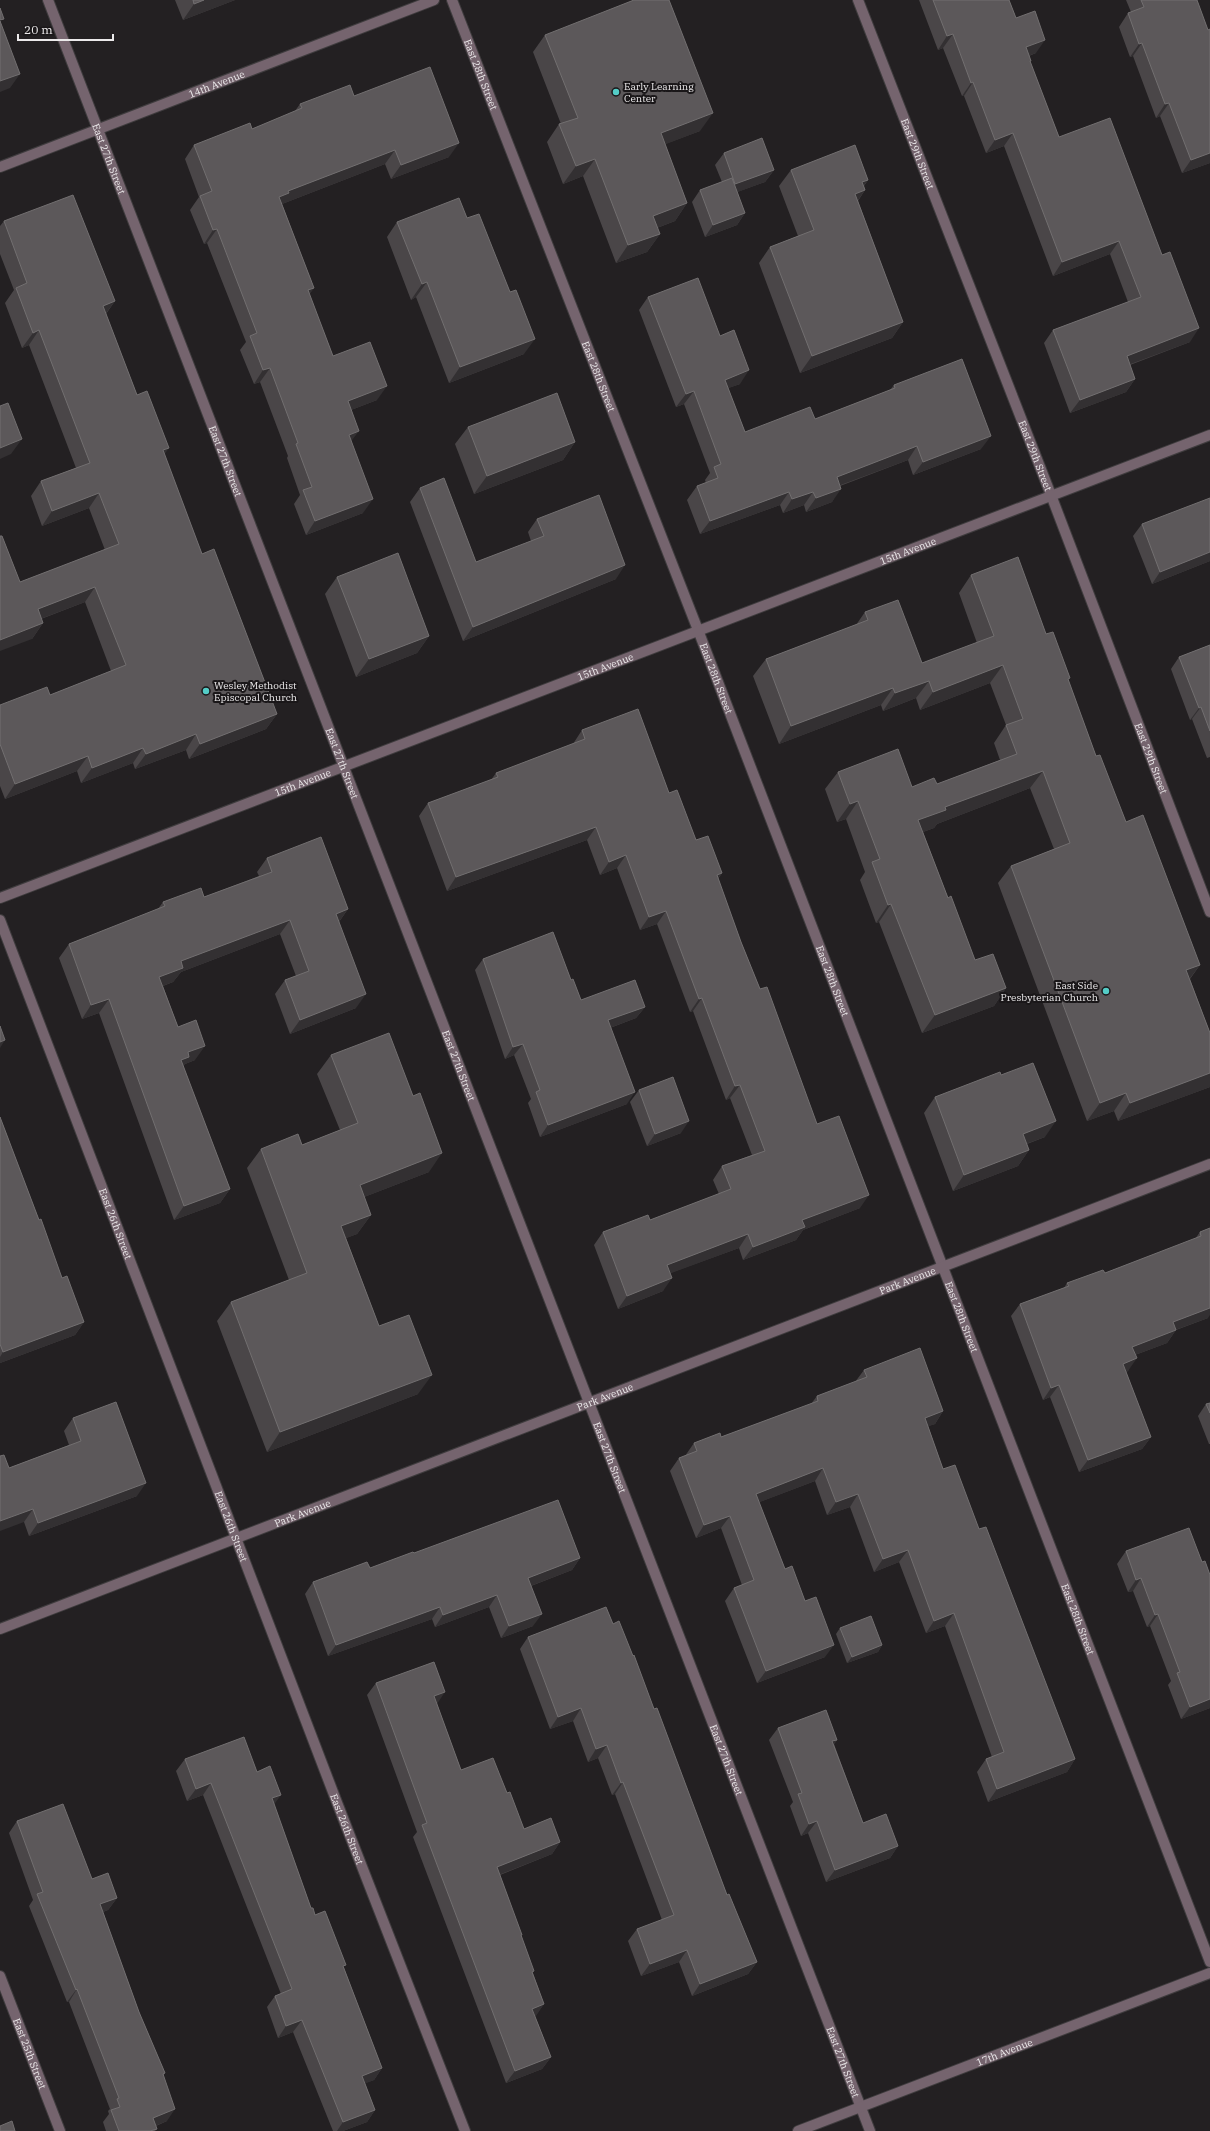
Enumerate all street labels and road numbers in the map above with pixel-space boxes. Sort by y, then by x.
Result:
street label: East 28th Street [461,37,500,112]
street label: 14th Avenue [187,67,247,101]
street label: East 29th Street [898,117,937,192]
street label: East 27th Street [89,122,128,196]
street label: East 28th Street [579,339,618,414]
street label: East 29th Street [1016,419,1055,493]
street label: East 27th Street [206,424,245,499]
street label: 15th Avenue [878,534,938,568]
street label: East 28th Street [697,641,736,716]
street label: 15th Avenue [575,650,635,684]
street label: East 29th Street [1131,721,1170,796]
street label: East 27th Street [322,726,362,801]
street label: 15th Avenue [273,766,333,799]
street label: East 28th Street [813,944,852,1019]
street label: East 27th Street [439,1028,478,1103]
street label: East 26th Street [96,1187,135,1262]
street label: Park Avenue [877,1264,938,1298]
street label: East 28th Street [942,1280,981,1355]
street label: Park Avenue [575,1380,635,1414]
street label: East 27th Street [590,1420,629,1495]
street label: East 26th Street [212,1489,251,1564]
street label: Park Avenue [273,1497,333,1530]
street label: East 28th Street [1058,1582,1097,1657]
street label: East 27th Street [707,1723,746,1797]
street label: East 26th Street [327,1792,367,1867]
street label: East 25th Street [10,2016,49,2091]
street label: East 27th Street [823,2025,863,2100]
street label: 17th Avenue [975,2036,1035,2069]

